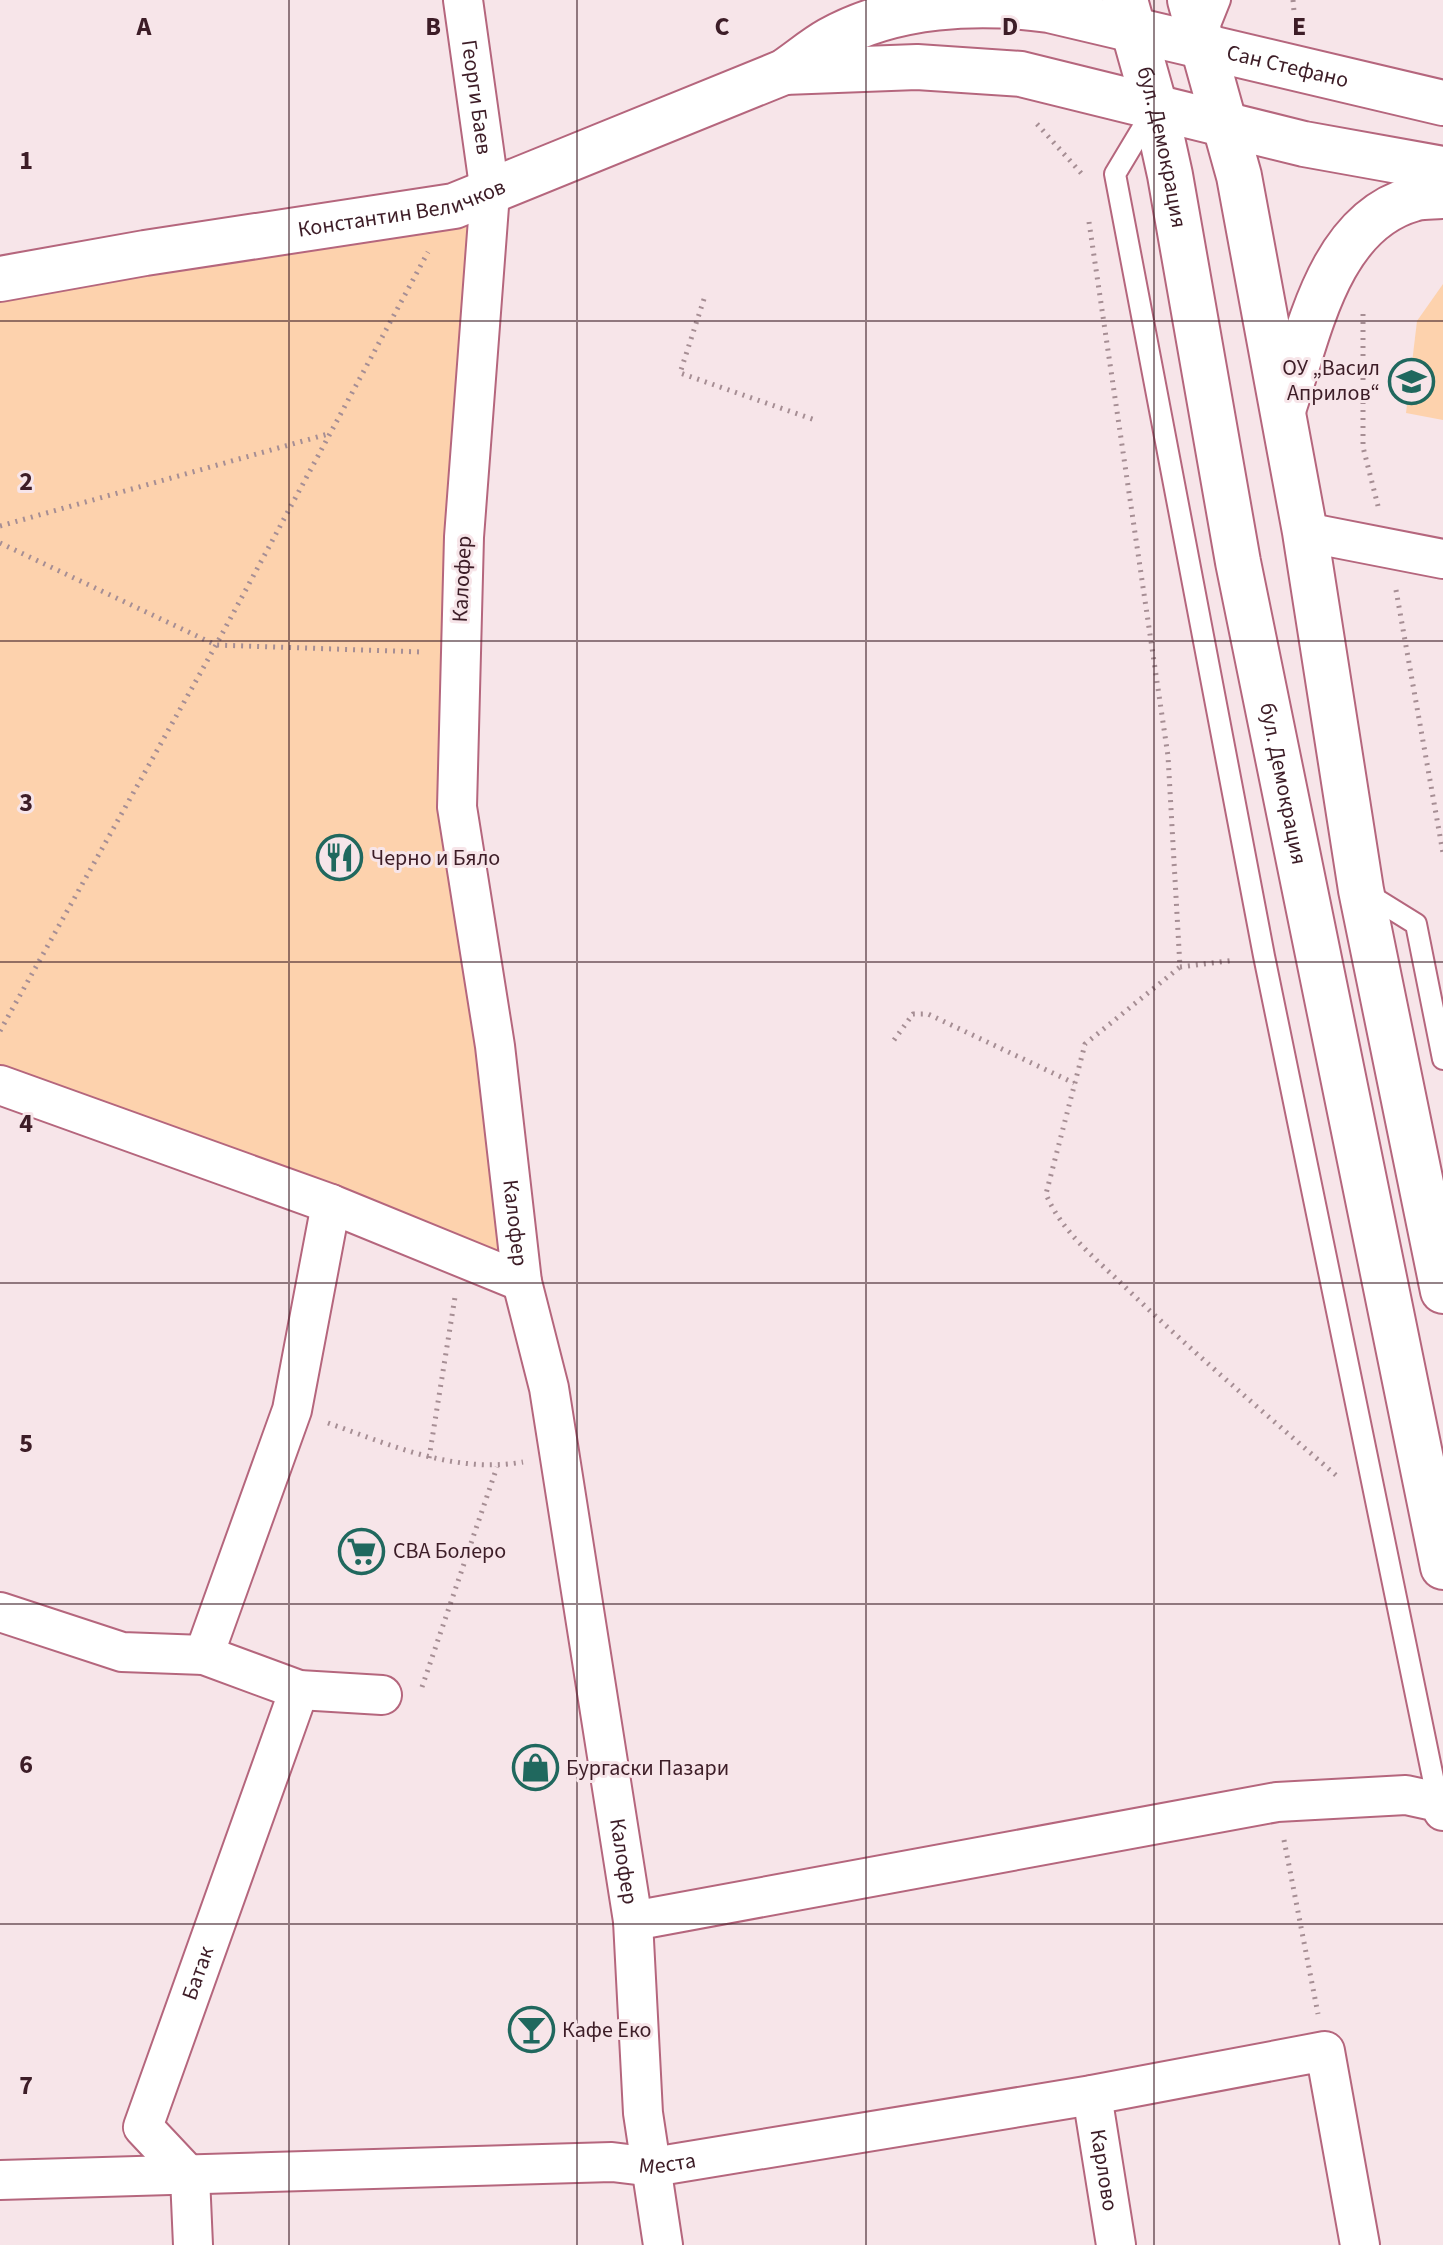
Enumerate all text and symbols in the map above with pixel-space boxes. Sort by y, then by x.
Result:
text: A [136,8,153,45]
text: B [425,8,441,45]
text: C [714,8,730,45]
text: D [1002,8,1018,45]
text: E [1292,8,1306,45]
street label: Сан Стефано [1223,36,1352,96]
street label: Георги Баев [453,38,500,157]
street label: бул. Демокрация [1128,63,1195,230]
text: 1 [19,142,33,179]
street label: Константин Величков [295,171,510,246]
place label: ОУ „Васил Априлов“ [1282,352,1380,409]
school or university icon: ОУ „Васил Априлов“ [1387,357,1435,405]
text: 2 [19,463,33,500]
street label: Калофер [444,535,480,623]
street label: бул. Демокрация [1251,700,1315,868]
text: 3 [19,784,33,821]
restaurant icon: Черно и Бяло [316,834,364,882]
place label: Черно и Бяло [371,842,500,874]
text: 4 [19,1105,33,1142]
street label: Калофер [494,1178,536,1268]
text: 5 [19,1425,33,1462]
supermarket icon: CBA Болеро [338,1527,386,1575]
place label: CBA Болеро [393,1535,506,1567]
shop icon: Бургаски Пазари [511,1744,559,1792]
text: 6 [19,1746,33,1783]
place label: Бургаски Пазари [566,1752,729,1784]
street label: Калофер [601,1816,646,1907]
street label: Батак [174,1942,222,2005]
bar icon: Кафе Еко [507,2006,555,2054]
place label: Кафе Еко [562,2014,651,2046]
text: 7 [19,2067,33,2104]
street label: Карлово [1082,2127,1126,2213]
street label: Места [637,2144,698,2183]

